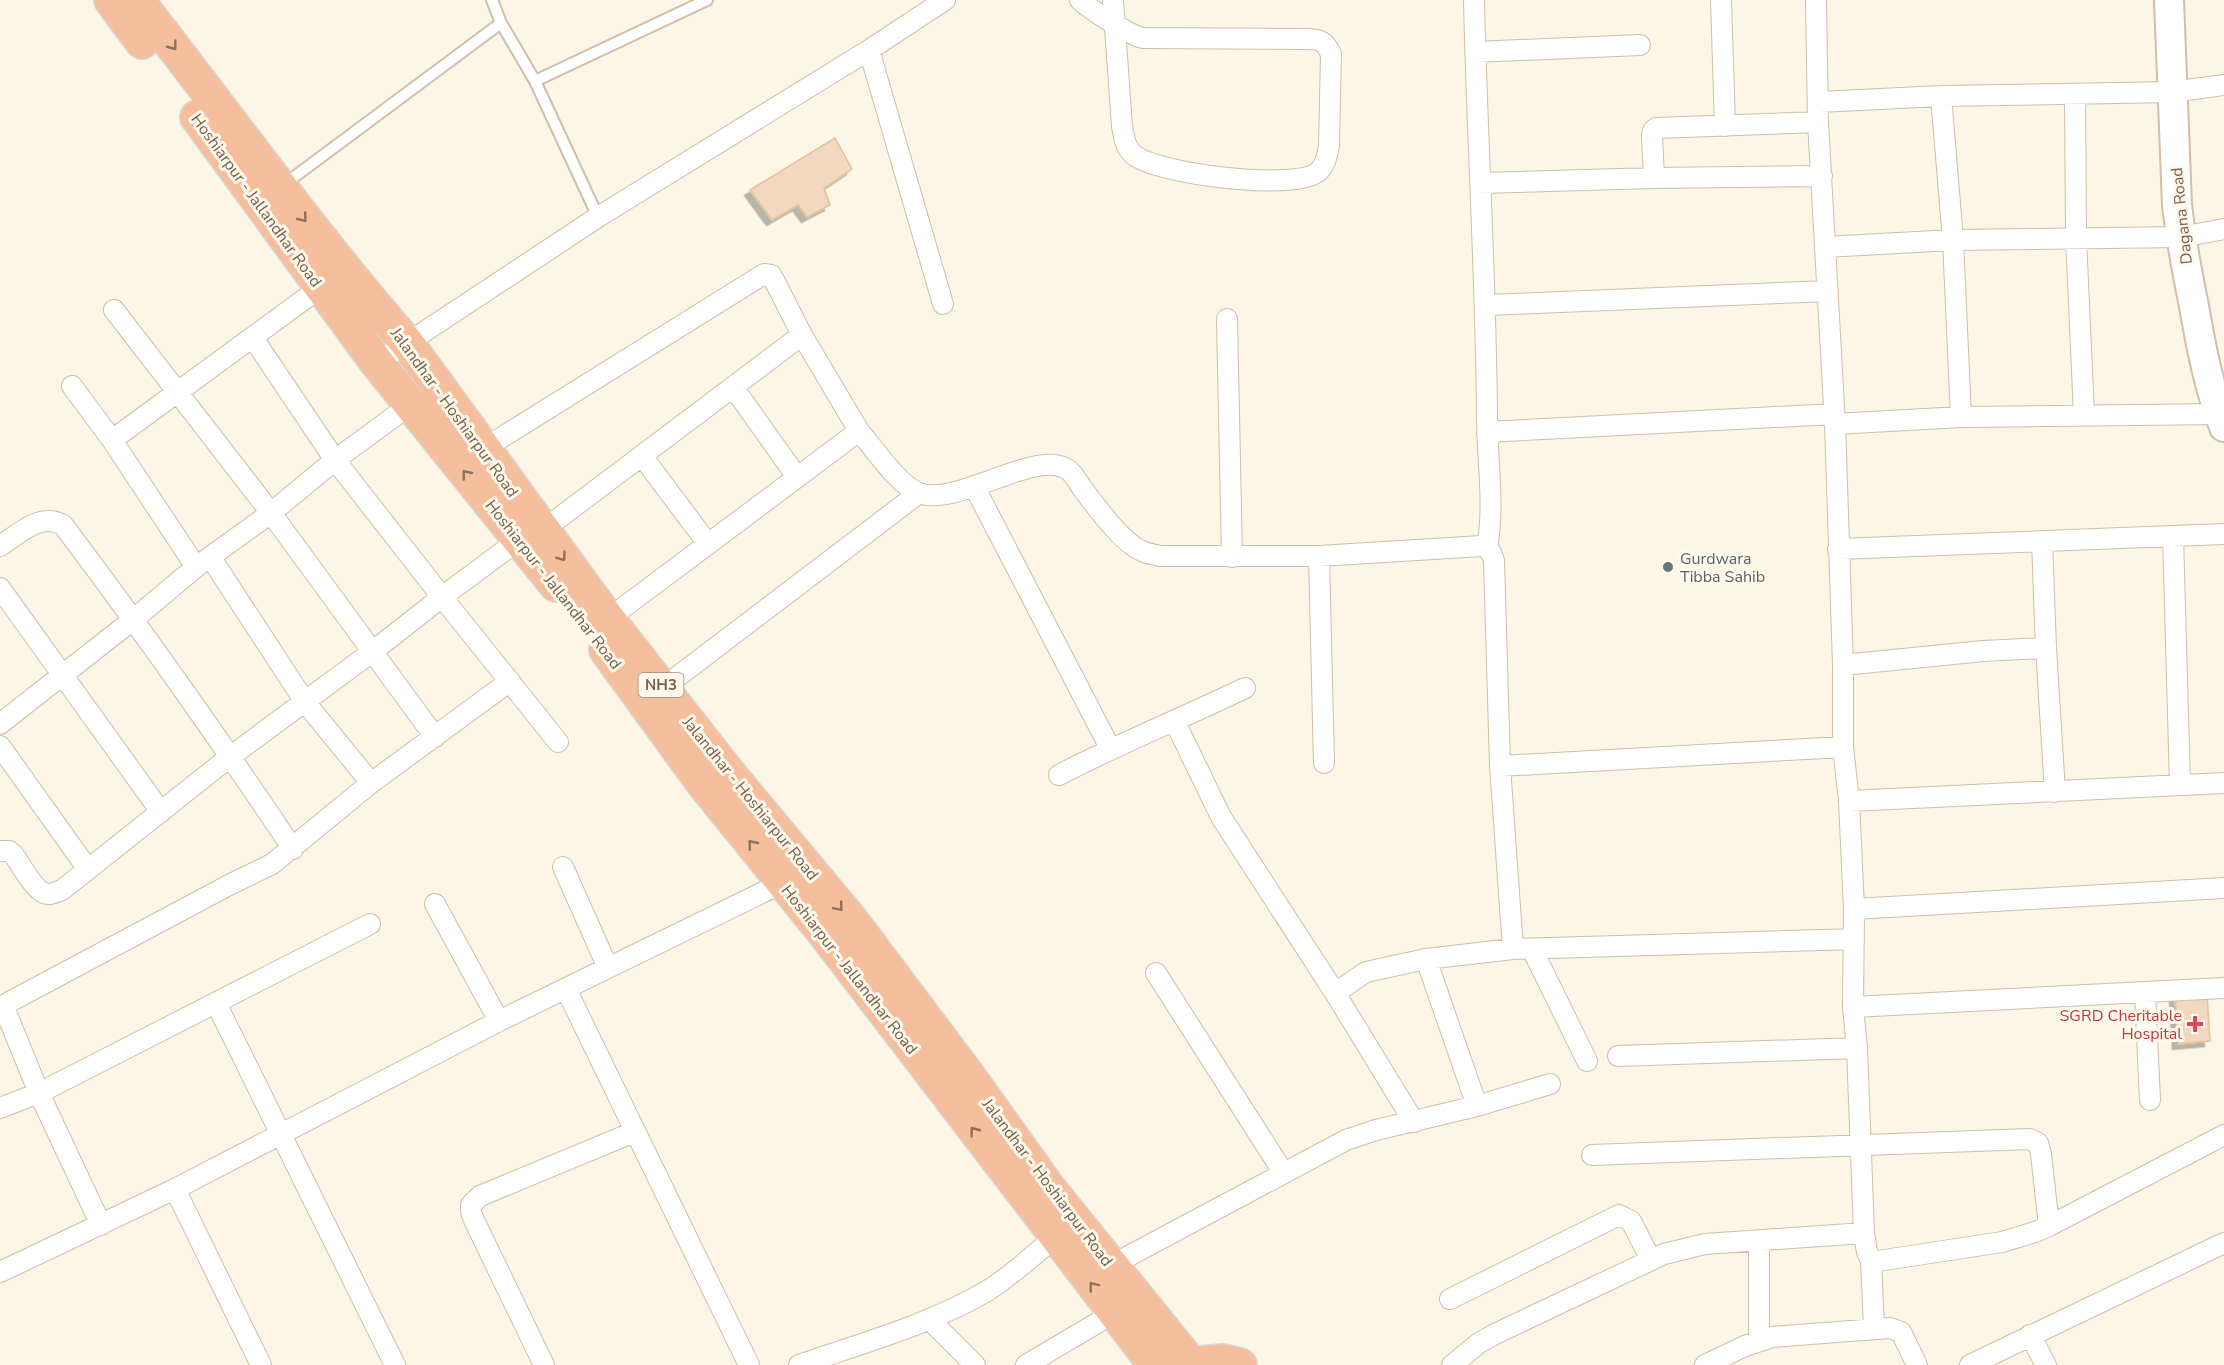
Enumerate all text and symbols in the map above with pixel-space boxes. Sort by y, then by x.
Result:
one-way arrow [165,40,176,51]
street label: Hoshiarpur - Jallandhar Road [186,109,327,292]
street label: Dagana Road [2166,166,2198,265]
one-way arrow [296,211,307,222]
street label: Jalandhar - Hoshiarpur Road [385,322,523,502]
one-way arrow [463,469,474,480]
street label: Hoshiarpur - Jallandhar Road [480,495,626,674]
place label: Gurdwara Tibba Sahib [1680,548,1765,588]
one-way arrow [555,550,566,561]
marker: Gurdwara Tibba Sahib [1661,560,1675,574]
road number: NH3 [638,673,684,697]
street label: Jalandhar - Hoshiarpur Road [677,711,823,885]
one-way arrow [749,840,760,851]
street label: Hoshiarpur - Jallandhar Road [776,880,922,1059]
one-way arrow [832,900,843,911]
place label: SGRD Cheritable Hospital [2059,1005,2182,1045]
marker: SGRD Cheritable Hospital [2186,1015,2204,1033]
street label: Jalandhar - Hoshiarpur Road [976,1093,1118,1271]
one-way arrow [971,1127,982,1138]
one-way arrow [1090,1281,1101,1292]

